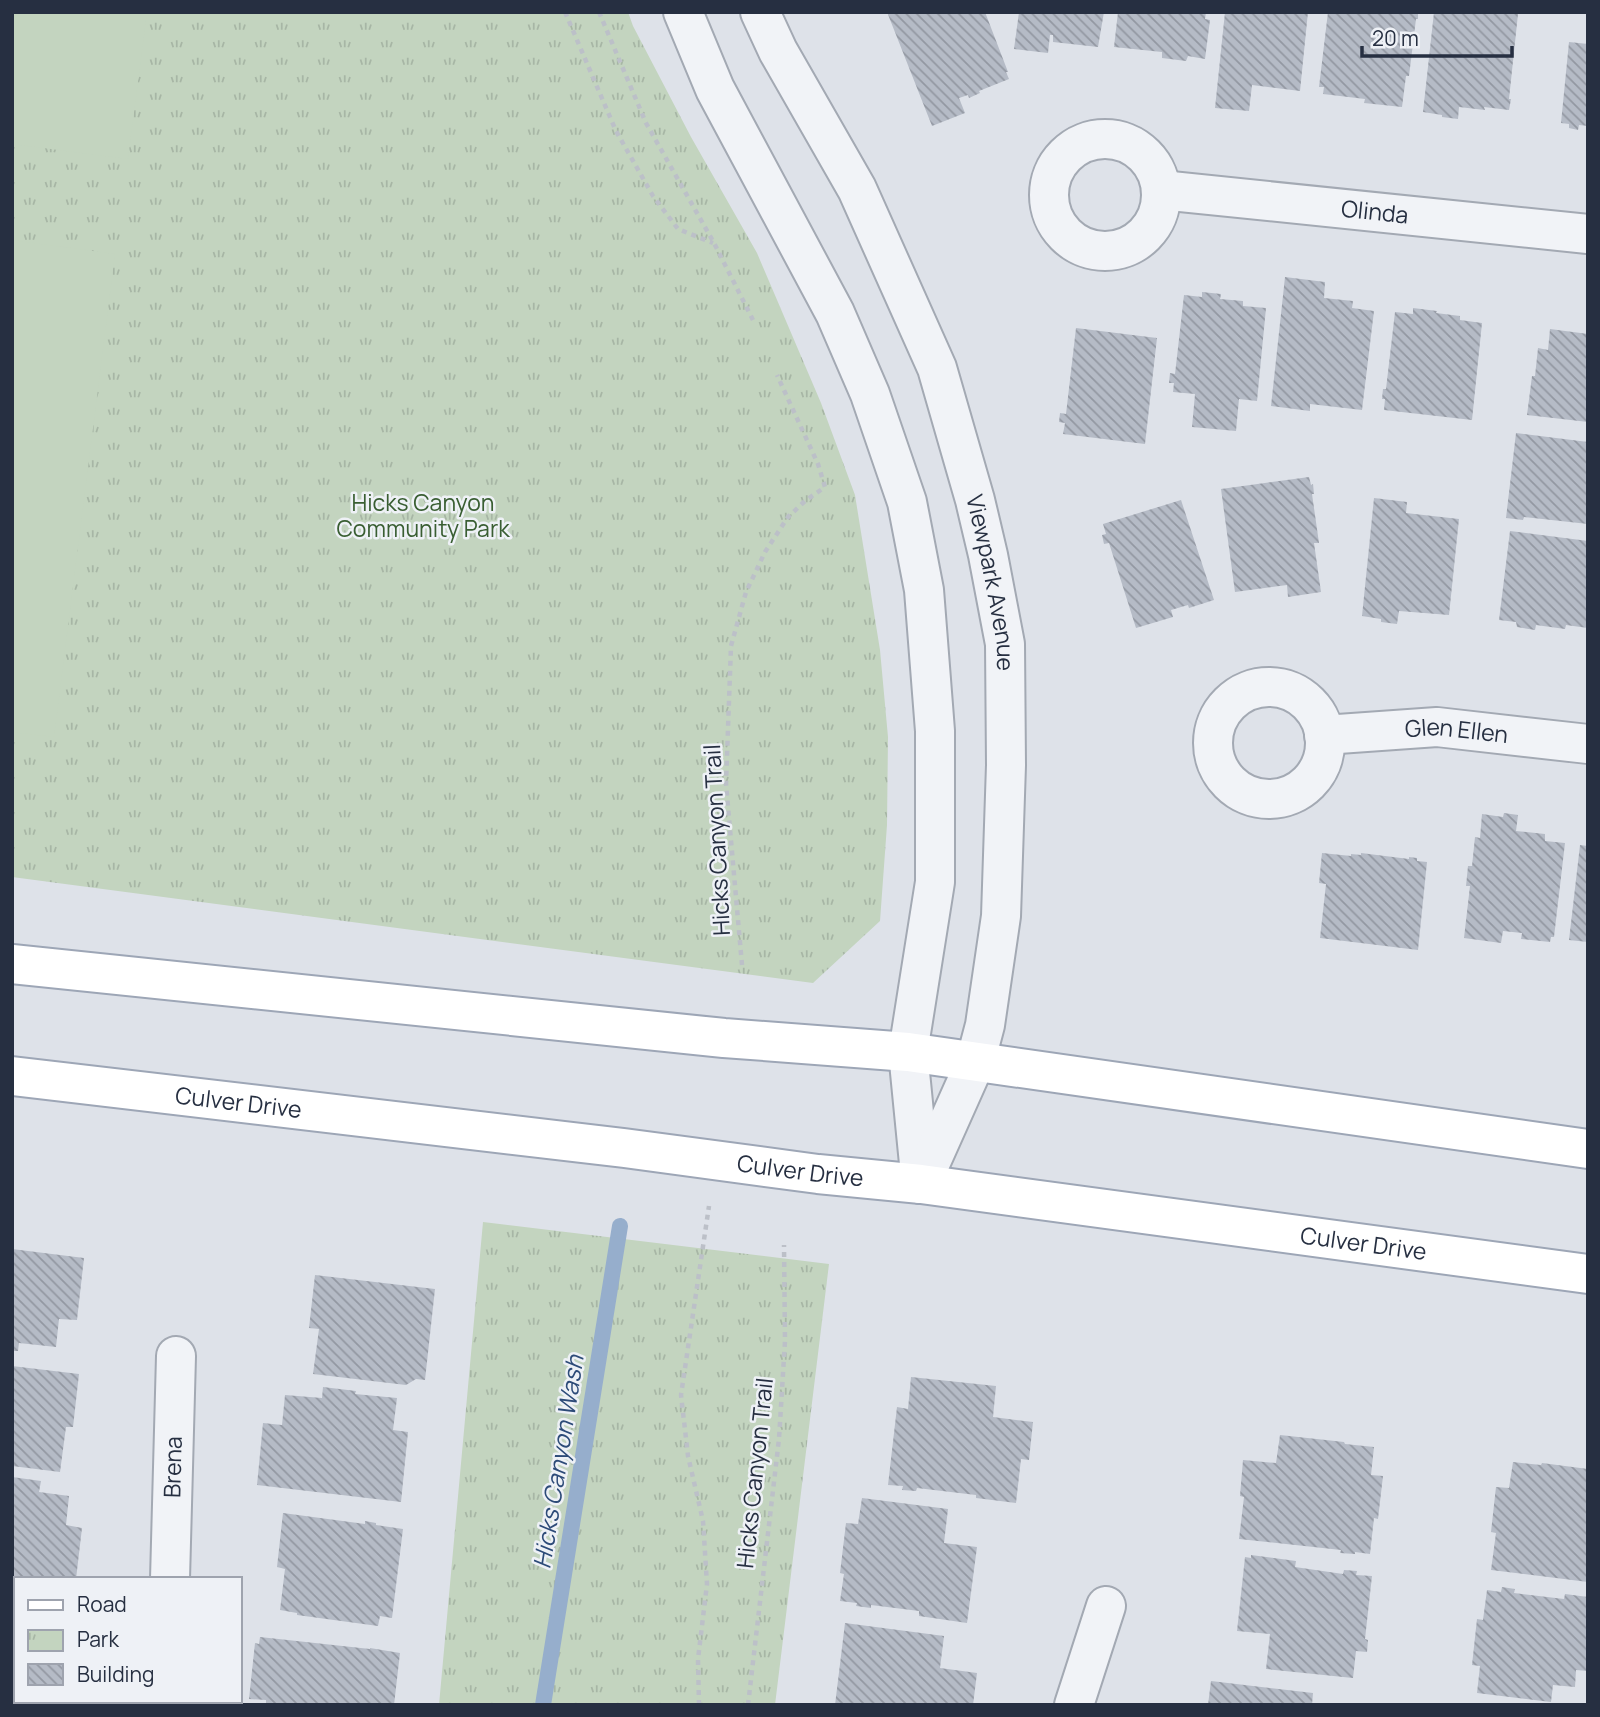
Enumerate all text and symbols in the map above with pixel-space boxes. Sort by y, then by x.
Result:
scale bar [1362,14,1512,58]
text: 20 m [1372,24,1419,52]
street label: Olinda [1340,192,1410,230]
park label: Hicks Canyon Community Park [336,486,510,544]
street label: Viewpark Avenue [959,491,1022,671]
street label: Glen Ellen [1404,710,1510,750]
street label: Hicks Canyon Trail [695,744,737,937]
street label: Culver Drive [174,1078,303,1125]
street label: Culver Drive [735,1146,865,1193]
street label: Culver Drive [1299,1218,1429,1267]
water label: Hicks Canyon Wash [524,1352,591,1571]
street label: Hicks Canyon Trail [728,1376,780,1570]
street label: Brena [155,1436,189,1498]
legend [14,1577,242,1703]
text: Road [77,1590,127,1618]
text: Park [77,1625,119,1653]
text: Building [77,1660,154,1688]

